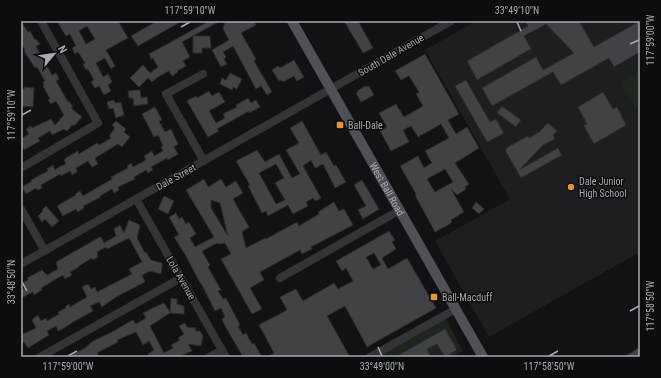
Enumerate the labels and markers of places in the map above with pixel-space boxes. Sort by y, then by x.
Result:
marker: Ball-Dale [335,120,345,130]
place label: Ball-Dale [348,120,383,131]
place label: Dale Junior High School [579,176,627,199]
marker: Dale Junior High School [566,182,576,192]
marker: Ball-Macduff [429,292,439,302]
place label: Ball-Macduff [442,292,493,303]

